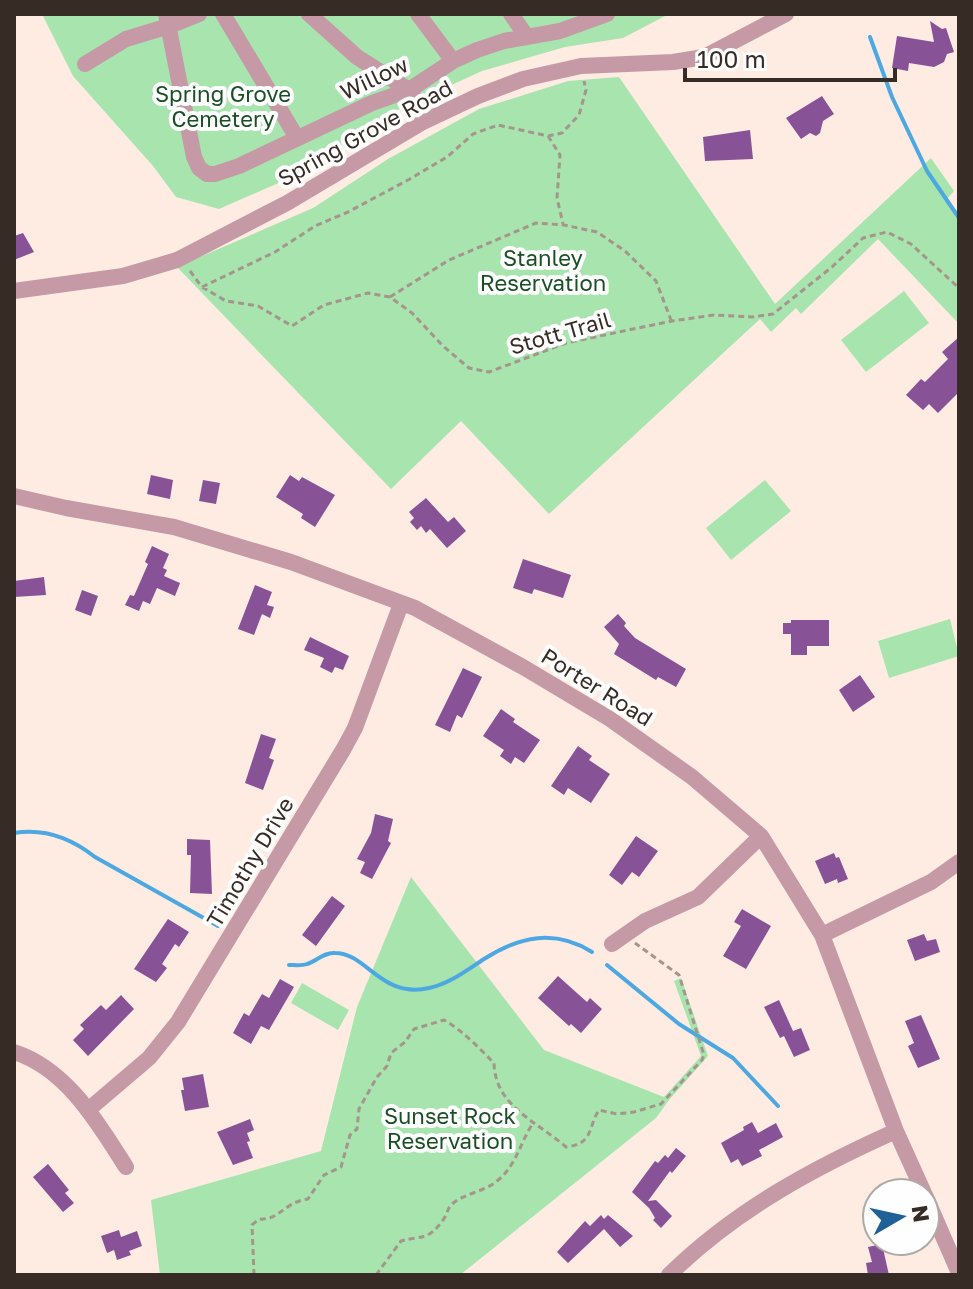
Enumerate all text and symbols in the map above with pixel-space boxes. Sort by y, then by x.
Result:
scale bar [685,32,895,82]
text: 100 m [697,44,766,73]
street label: Willow [336,50,412,105]
street label: Spring Grove Road [273,73,457,192]
park label: Spring Grove Cemetery [155,80,291,132]
park label: Stanley Reservation [480,244,606,296]
street label: Stott Trail [506,305,614,360]
street label: Porter Road [537,642,658,731]
street label: Timothy Drive [200,792,299,931]
park label: Sunset Rock Reservation [384,1102,516,1154]
north arrow [861,1177,941,1257]
text: N [907,1203,936,1224]

